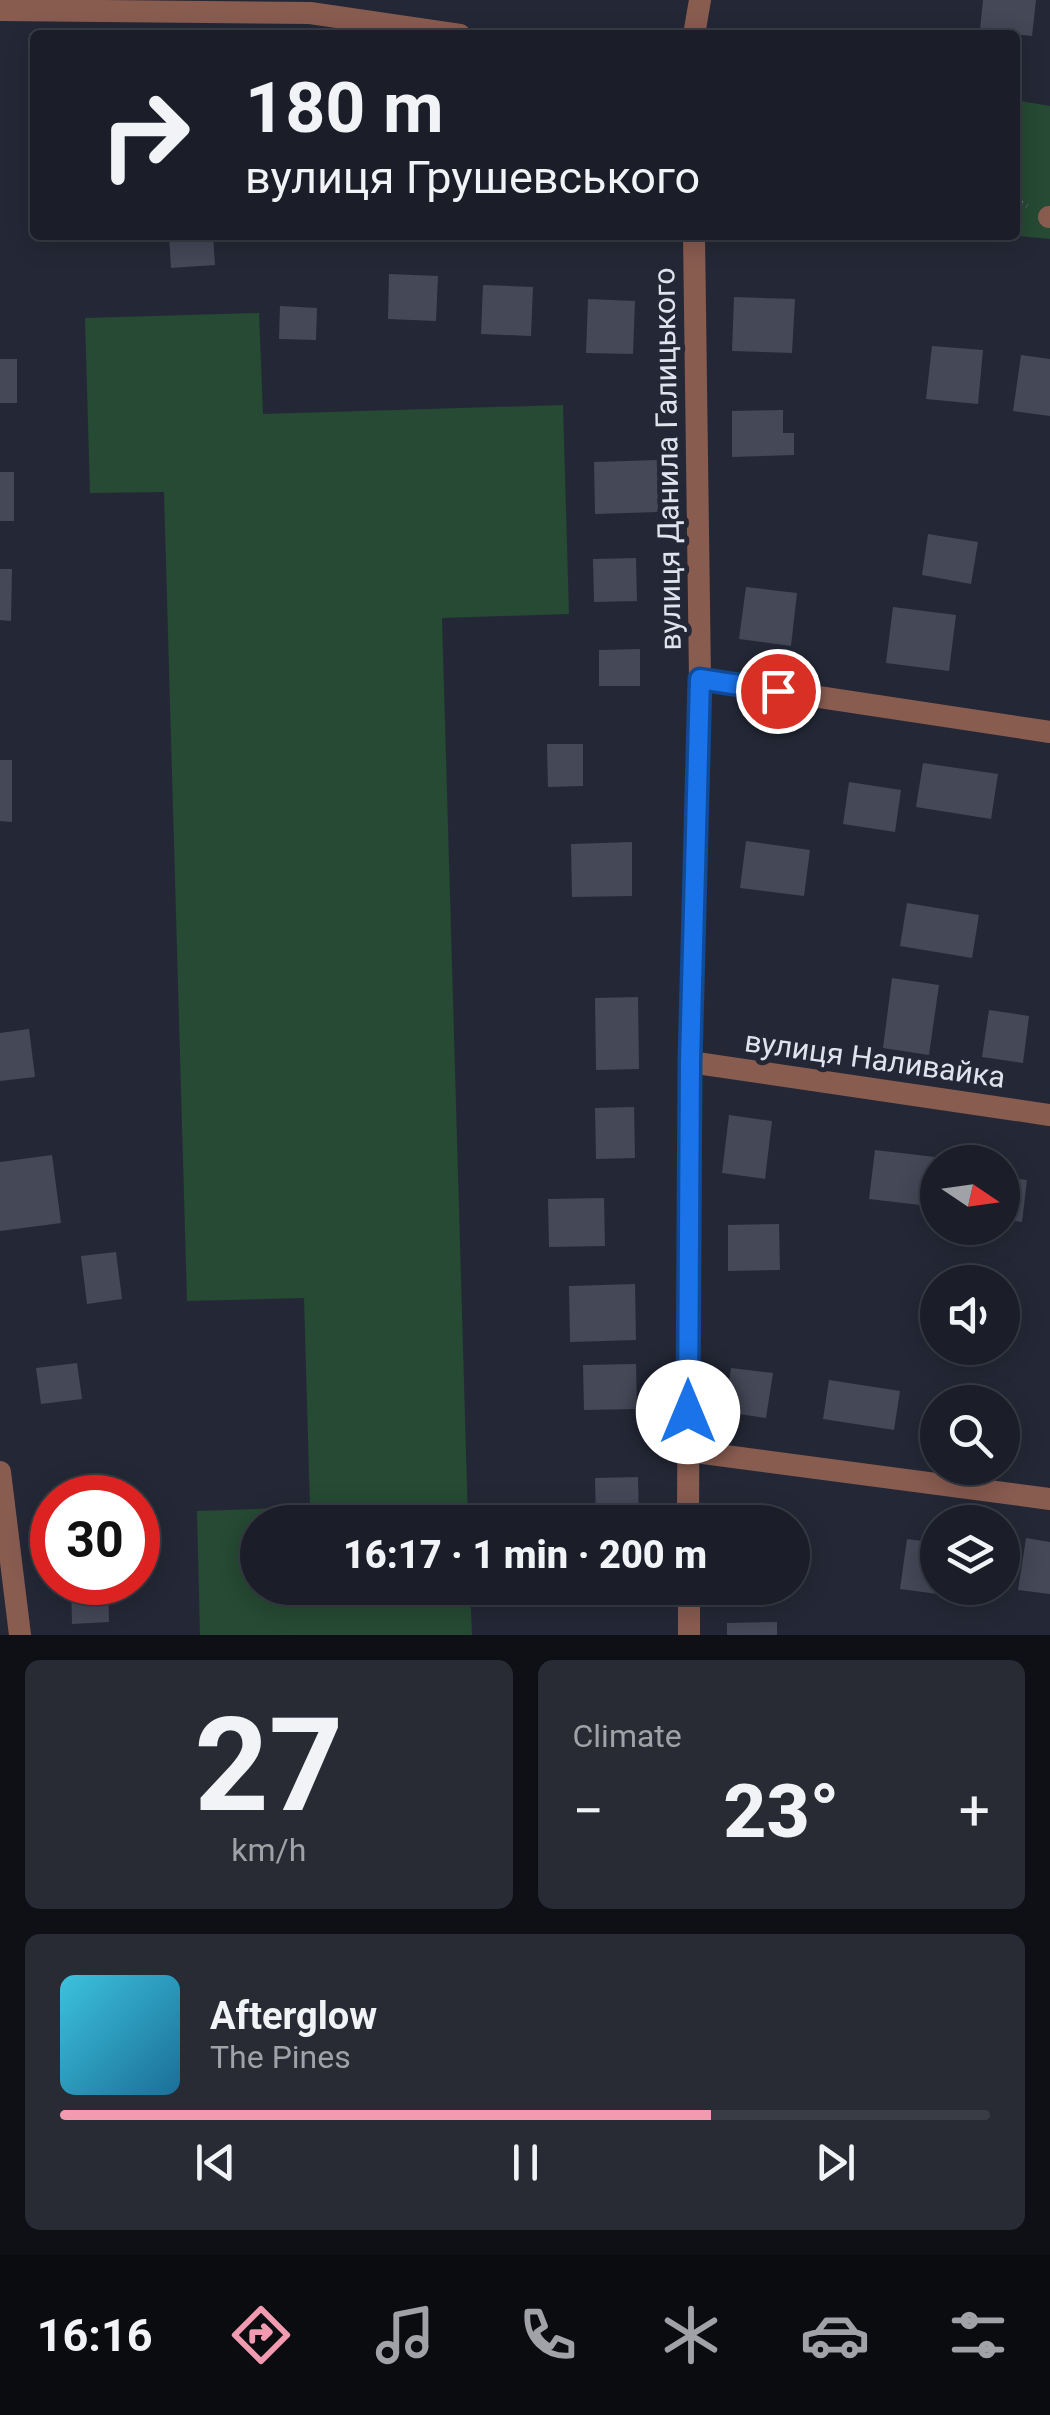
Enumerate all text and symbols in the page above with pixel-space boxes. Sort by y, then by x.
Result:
text: 180 m [245,67,444,149]
icon: right [80,70,210,200]
text: вулиця Грушевського [245,151,700,204]
street label: вулиця Данила Галицького [646,267,688,651]
pin [736,649,821,734]
icon: arrive [751,664,806,719]
street label: вулиця Наливайка [742,1023,1008,1095]
north arrow [920,1145,1020,1245]
map controls [920,1145,1020,1605]
button: sound [920,1265,1020,1365]
position arrow [636,1360,740,1464]
button: search [920,1385,1020,1485]
speed limit sign: 30 [30,1475,160,1605]
button: layers [920,1505,1020,1605]
text: 16:17 · 1 min · 200 m [343,1533,707,1577]
text: 27 [194,1689,343,1842]
text: Climate [573,1717,682,1755]
text: 23° [723,1767,839,1855]
text: − [573,1779,604,1843]
text: + [959,1779,990,1843]
text: km/h [231,1831,306,1869]
text: Afterglow [210,1994,377,2038]
text: The Pines [210,2038,351,2076]
icon: previous [188,2135,243,2190]
icon: pause [498,2135,553,2190]
icon: next [808,2135,863,2190]
icon: directions [226,2300,296,2370]
icon: music [370,2300,440,2370]
icon: phone [513,2300,583,2370]
icon: climate [656,2300,726,2370]
icon: car [800,2300,870,2370]
icon: filters [943,2300,1013,2370]
text: 16:16 [37,2309,153,2362]

